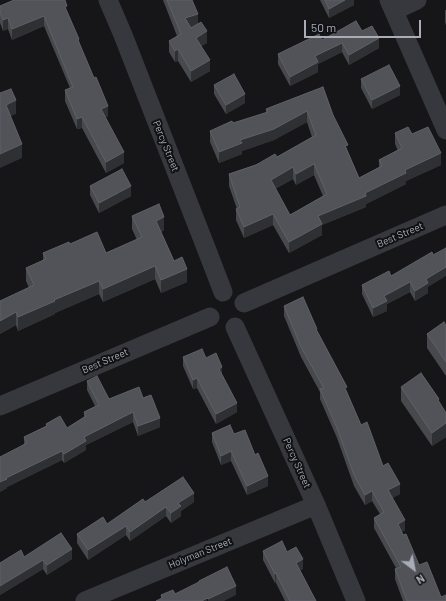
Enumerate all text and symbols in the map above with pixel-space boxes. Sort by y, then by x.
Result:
scale bar [306,12,423,38]
text: 50 m [311,20,336,34]
street label: Percy Street [150,119,182,173]
street label: Best Street [375,220,425,250]
street label: Best Street [80,346,130,376]
street label: Percy Street [281,436,313,490]
street label: Holyman Street [167,535,233,571]
north arrow [394,549,434,589]
text: N [414,572,427,587]

